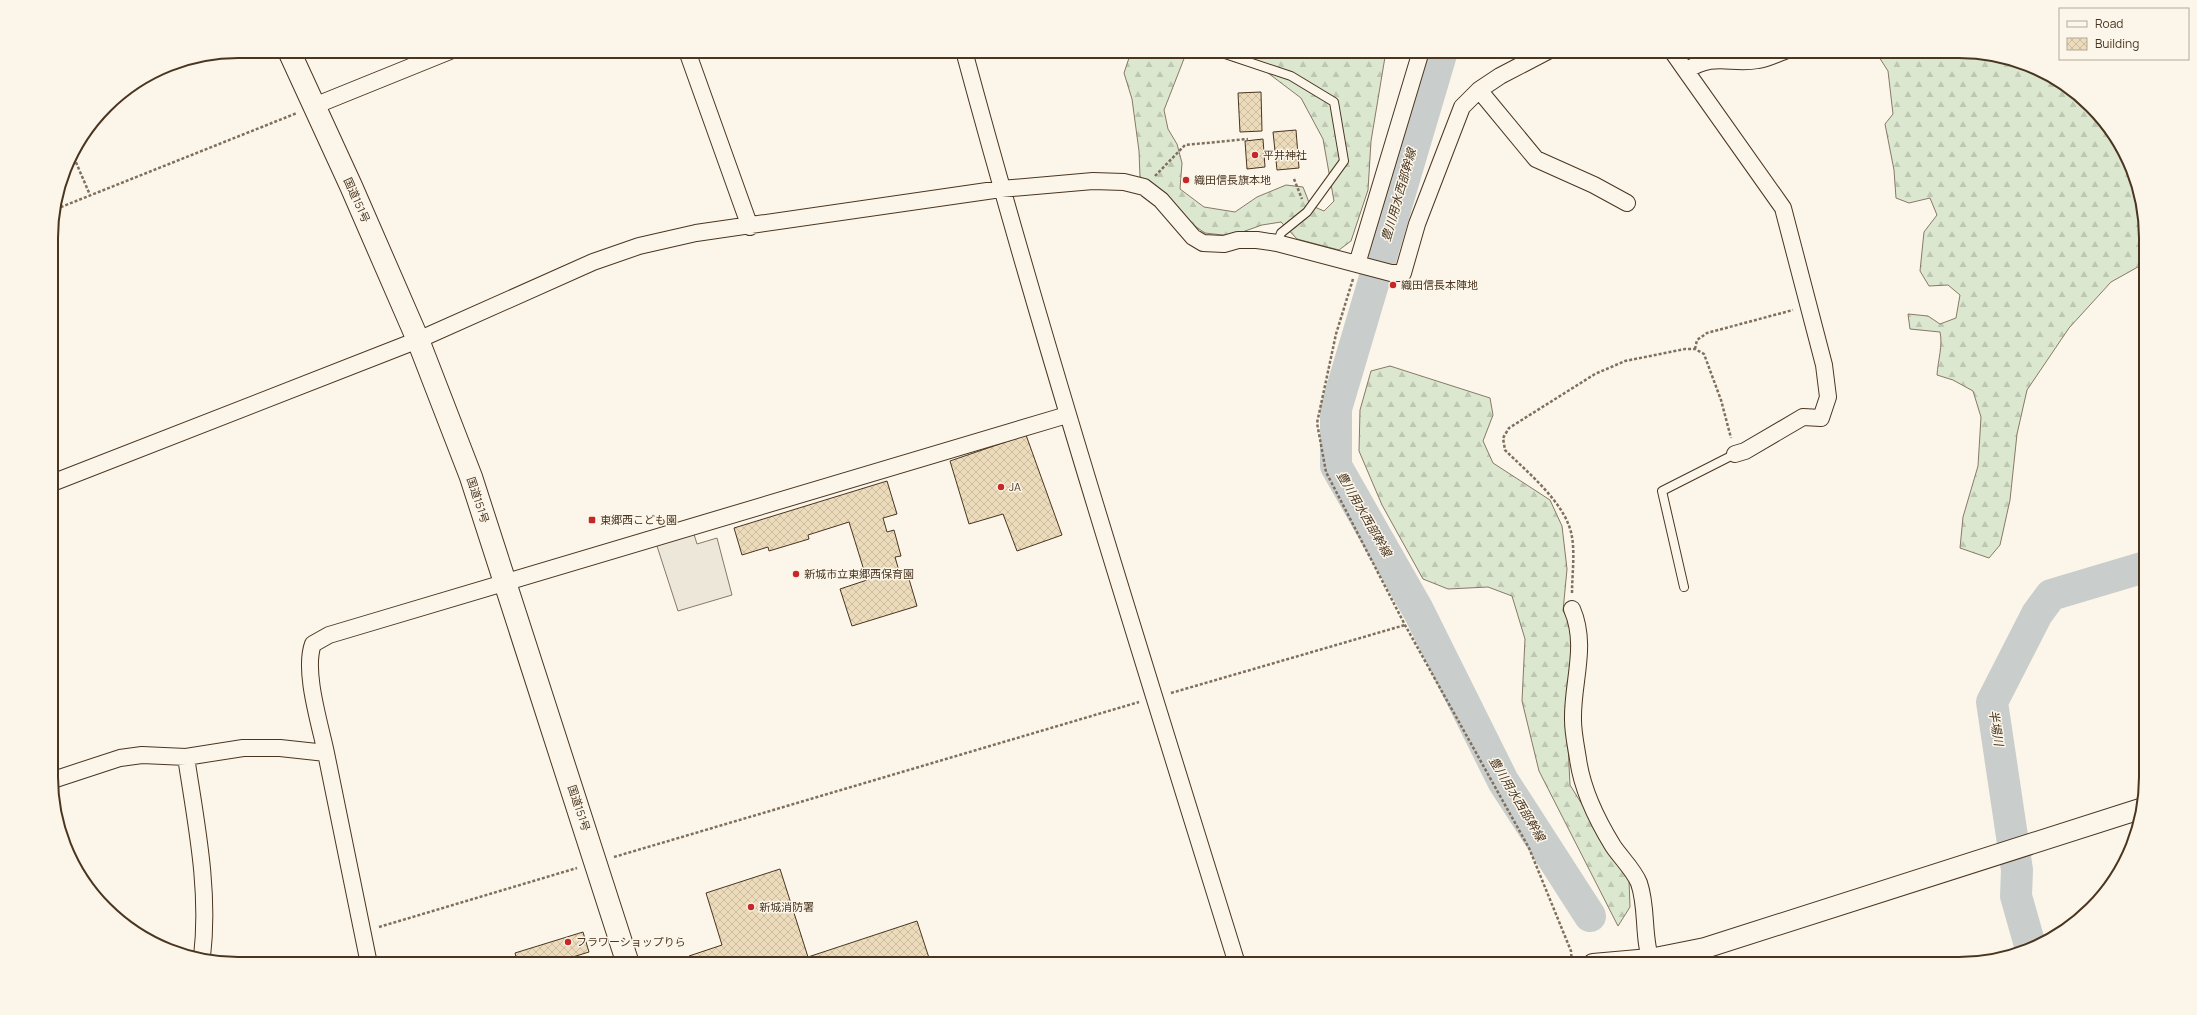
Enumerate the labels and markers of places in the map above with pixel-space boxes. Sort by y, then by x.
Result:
place label: 平井神社 [1263,147,1307,162]
marker: 平井神社 [1250,150,1260,160]
place label: 織田信長旗本地 [1194,172,1271,187]
marker: 織田信長旗本地 [1181,175,1191,185]
place label: 織田信長本陣地 [1401,277,1478,292]
marker: 織田信長本陣地 [1388,280,1398,290]
place label: JA [1009,479,1021,494]
marker: JA [996,482,1006,492]
place label: 東郷西こども園 [600,512,677,527]
marker: 東郷西こども園 [587,515,597,525]
place label: 新城市立東郷西保育園 [804,566,914,581]
marker: 新城市立東郷西保育園 [791,569,801,579]
place label: 新城消防署 [759,899,814,914]
marker: 新城消防署 [746,902,756,912]
place label: フラワーショップりら [576,934,686,949]
marker: フラワーショップりら [563,937,573,947]

